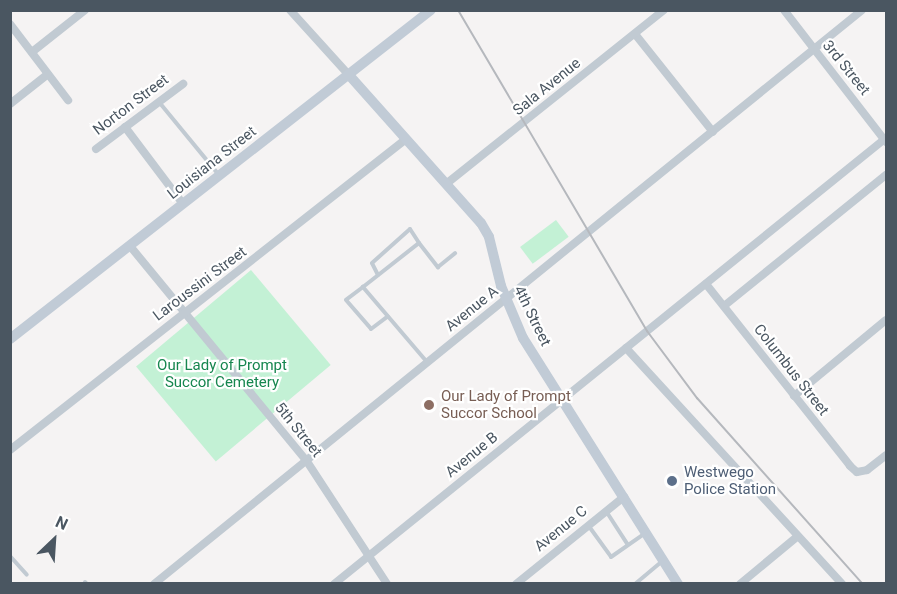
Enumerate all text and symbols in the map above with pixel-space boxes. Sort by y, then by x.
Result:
street label: 3rd Street [819,37,873,99]
street label: Sala Avenue [510,54,584,120]
street label: Norton Street [90,71,172,139]
street label: Louisiana Street [164,123,260,203]
street label: Laroussini Street [150,243,250,325]
street label: Avenue A [442,282,502,336]
street label: 4th Street [510,283,554,349]
street label: Columbus Street [750,321,832,419]
park label: Our Lady of Prompt Succor Cemetery [157,356,287,391]
place label: Our Lady of Prompt Succor School [441,387,571,422]
marker: Our Lady of Prompt Succor School [422,398,436,412]
street label: 5th Street [271,399,325,461]
street label: Avenue B [442,428,502,482]
place label: Westwego Police Station [684,463,776,498]
marker: Westwego Police Station [665,474,679,488]
street label: Avenue C [531,502,591,556]
north arrow [24,510,84,570]
text: N [53,512,71,534]

